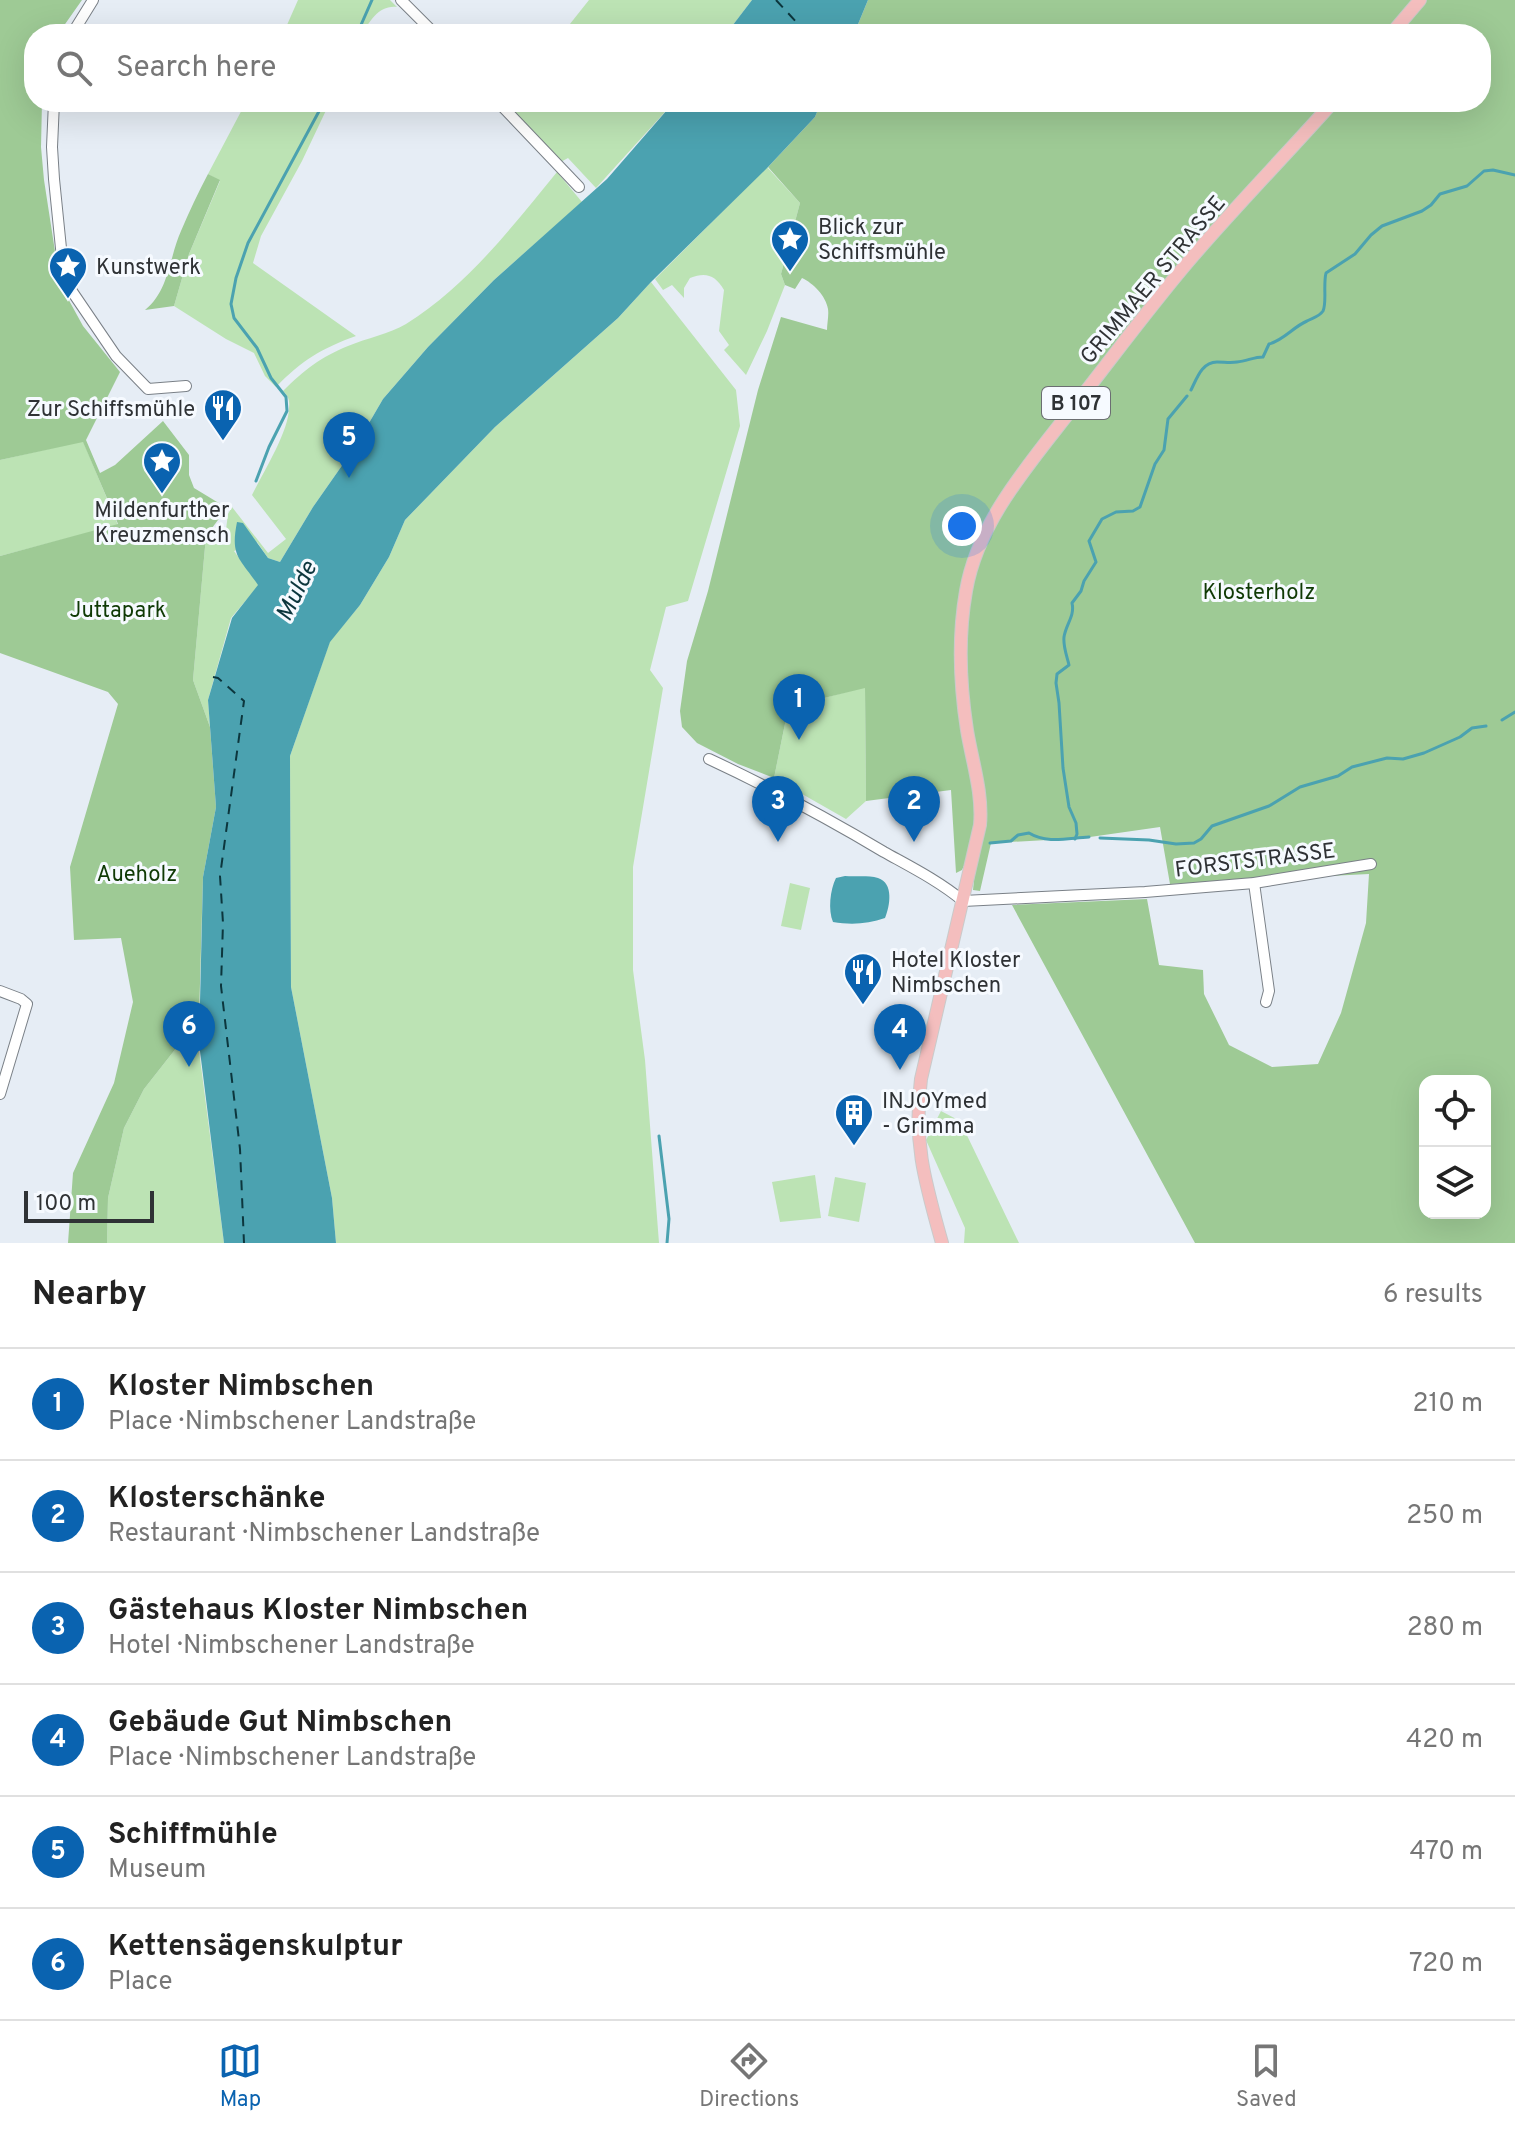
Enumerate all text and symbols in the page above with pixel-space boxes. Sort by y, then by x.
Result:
search box [24,24,1491,112]
icon: search [52,46,96,90]
text: Search here [116,50,276,87]
street label: GRIMMAER STRASSE [1076,191,1232,370]
place label: Blick zur Schiffsmühle [818,215,946,267]
place icon: Blick zur Schiffsmühle [769,218,811,273]
place icon: Kunstwerk [47,245,89,300]
place label: Kunstwerk [96,255,201,282]
restaurant icon: Zur Schiffsmühle [202,387,244,442]
road number: B 107 [1042,387,1110,419]
place label: Zur Schiffsmühle [27,397,195,424]
pin: 5 [323,412,375,478]
place icon: Mildenfurther Kreuzmensch [141,440,183,495]
place label: Mildenfurther Kreuzmensch [94,498,230,550]
your location [942,506,982,546]
water label: Mulde [270,556,325,627]
park label: Klosterholz [1203,580,1315,607]
park label: Juttapark [69,598,167,625]
pin: 1 [773,674,825,740]
pin: 3 [752,776,804,842]
pin: 2 [888,776,940,842]
street label: FORSTSTRASSE [1174,838,1337,885]
park label: Aueholz [97,862,177,889]
place label: Hotel Kloster Nimbschen [891,948,1021,1000]
restaurant icon: Hotel Kloster Nimbschen [842,951,884,1006]
pin: 6 [163,1001,215,1067]
pin: 4 [874,1004,926,1070]
map controls [1419,1075,1491,1219]
button: locate [1419,1075,1491,1147]
place label: INJOYmed - Grimma [882,1089,987,1141]
building icon: INJOYmed - Grimma [833,1092,875,1147]
button: layers [1419,1147,1491,1219]
scale bar [24,1187,154,1223]
text: 100 m [36,1191,96,1218]
text: Nearby [32,1274,147,1317]
text: 6 results [1383,1279,1483,1312]
text: Kloster Nimbschen [108,1369,374,1406]
text: 1 [53,1388,63,1421]
text: 210 m [1413,1388,1483,1421]
text: Place · Nimbschener Landstraße [108,1406,476,1439]
text: Klosterschänke [108,1481,325,1518]
text: 2 [50,1500,66,1533]
text: 250 m [1406,1500,1483,1533]
text: Restaurant · Nimbschener Landstraße [108,1518,540,1551]
text: Gästehaus Kloster Nimbschen [108,1593,528,1630]
text: 3 [50,1612,66,1645]
text: 280 m [1407,1612,1483,1645]
text: Hotel · Nimbschener Landstraße [108,1630,475,1663]
text: Gebäude Gut Nimbschen [108,1705,452,1742]
text: 4 [50,1724,66,1757]
text: 420 m [1406,1724,1483,1757]
text: Place · Nimbschener Landstraße [108,1742,476,1775]
text: Schiffmühle [108,1817,278,1854]
text: 5 [50,1836,66,1869]
text: 470 m [1409,1836,1483,1869]
text: Museum [108,1854,206,1887]
text: Kettensägenskulptur [108,1929,403,1966]
text: 6 [50,1948,66,1981]
text: 720 m [1409,1948,1483,1981]
text: Place [108,1966,172,1999]
tab: Map [218,2039,262,2114]
tab: Directions [699,2039,799,2114]
tab: Saved [1236,2039,1297,2114]

